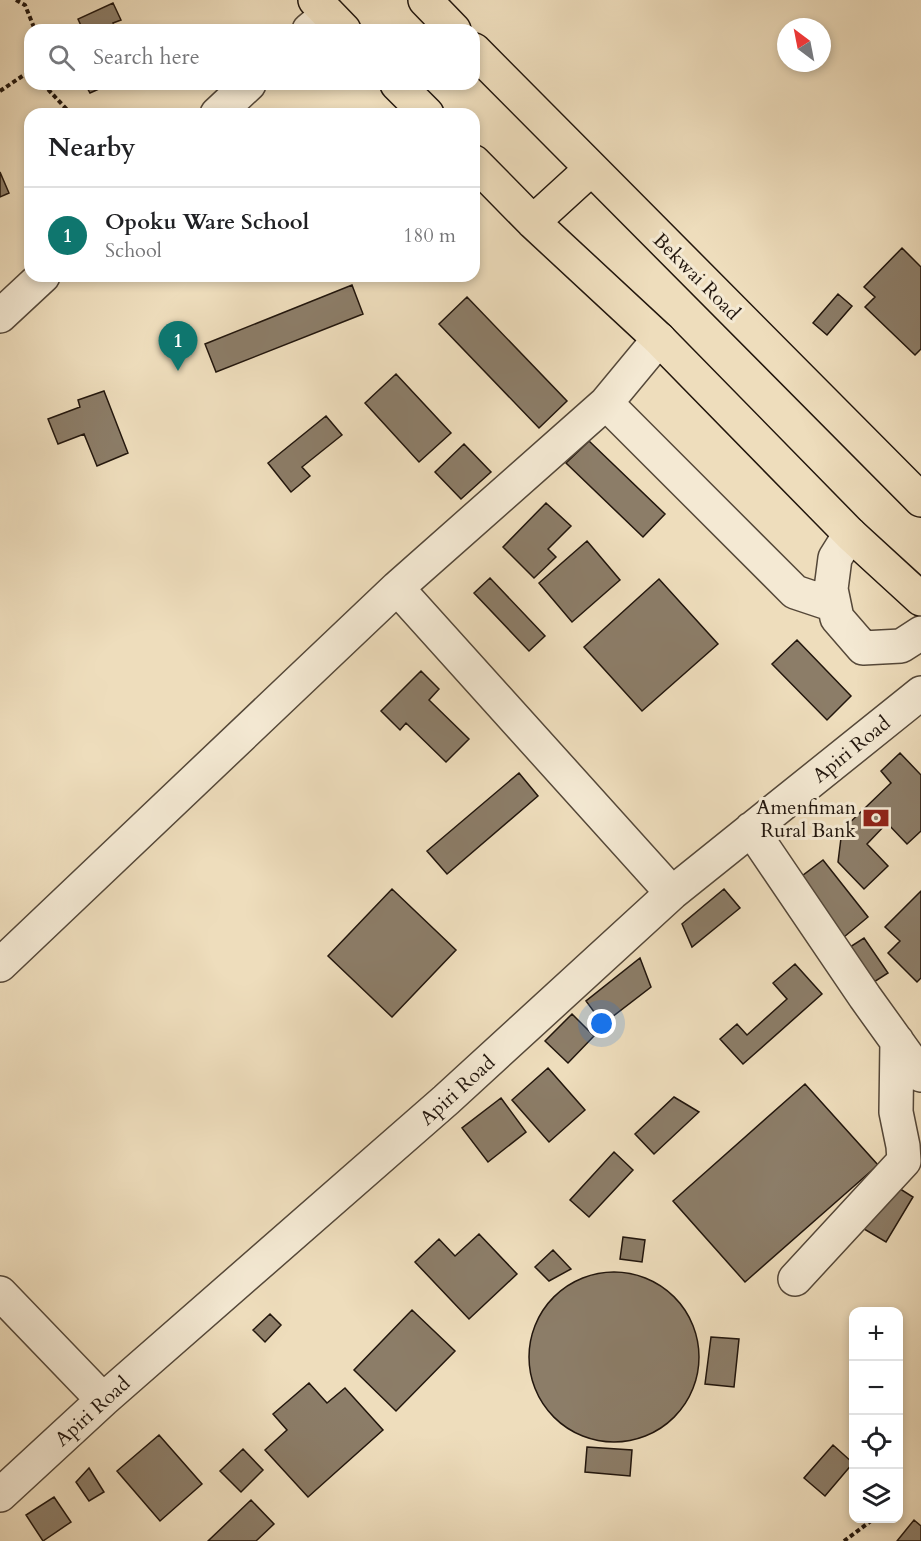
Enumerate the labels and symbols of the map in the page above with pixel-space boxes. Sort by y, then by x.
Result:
north arrow [777,18,831,72]
street label: Bekwai Road [647,227,746,326]
pin: 1 [158,322,198,371]
street label: Apiri Road [807,709,896,789]
place label: Amenfiman Rural Bank [756,794,857,844]
bank icon: Amenfiman Rural Bank [861,803,891,833]
your location [587,1009,616,1038]
street label: Apiri Road [414,1049,501,1131]
street label: Apiri Road [49,1370,136,1452]

